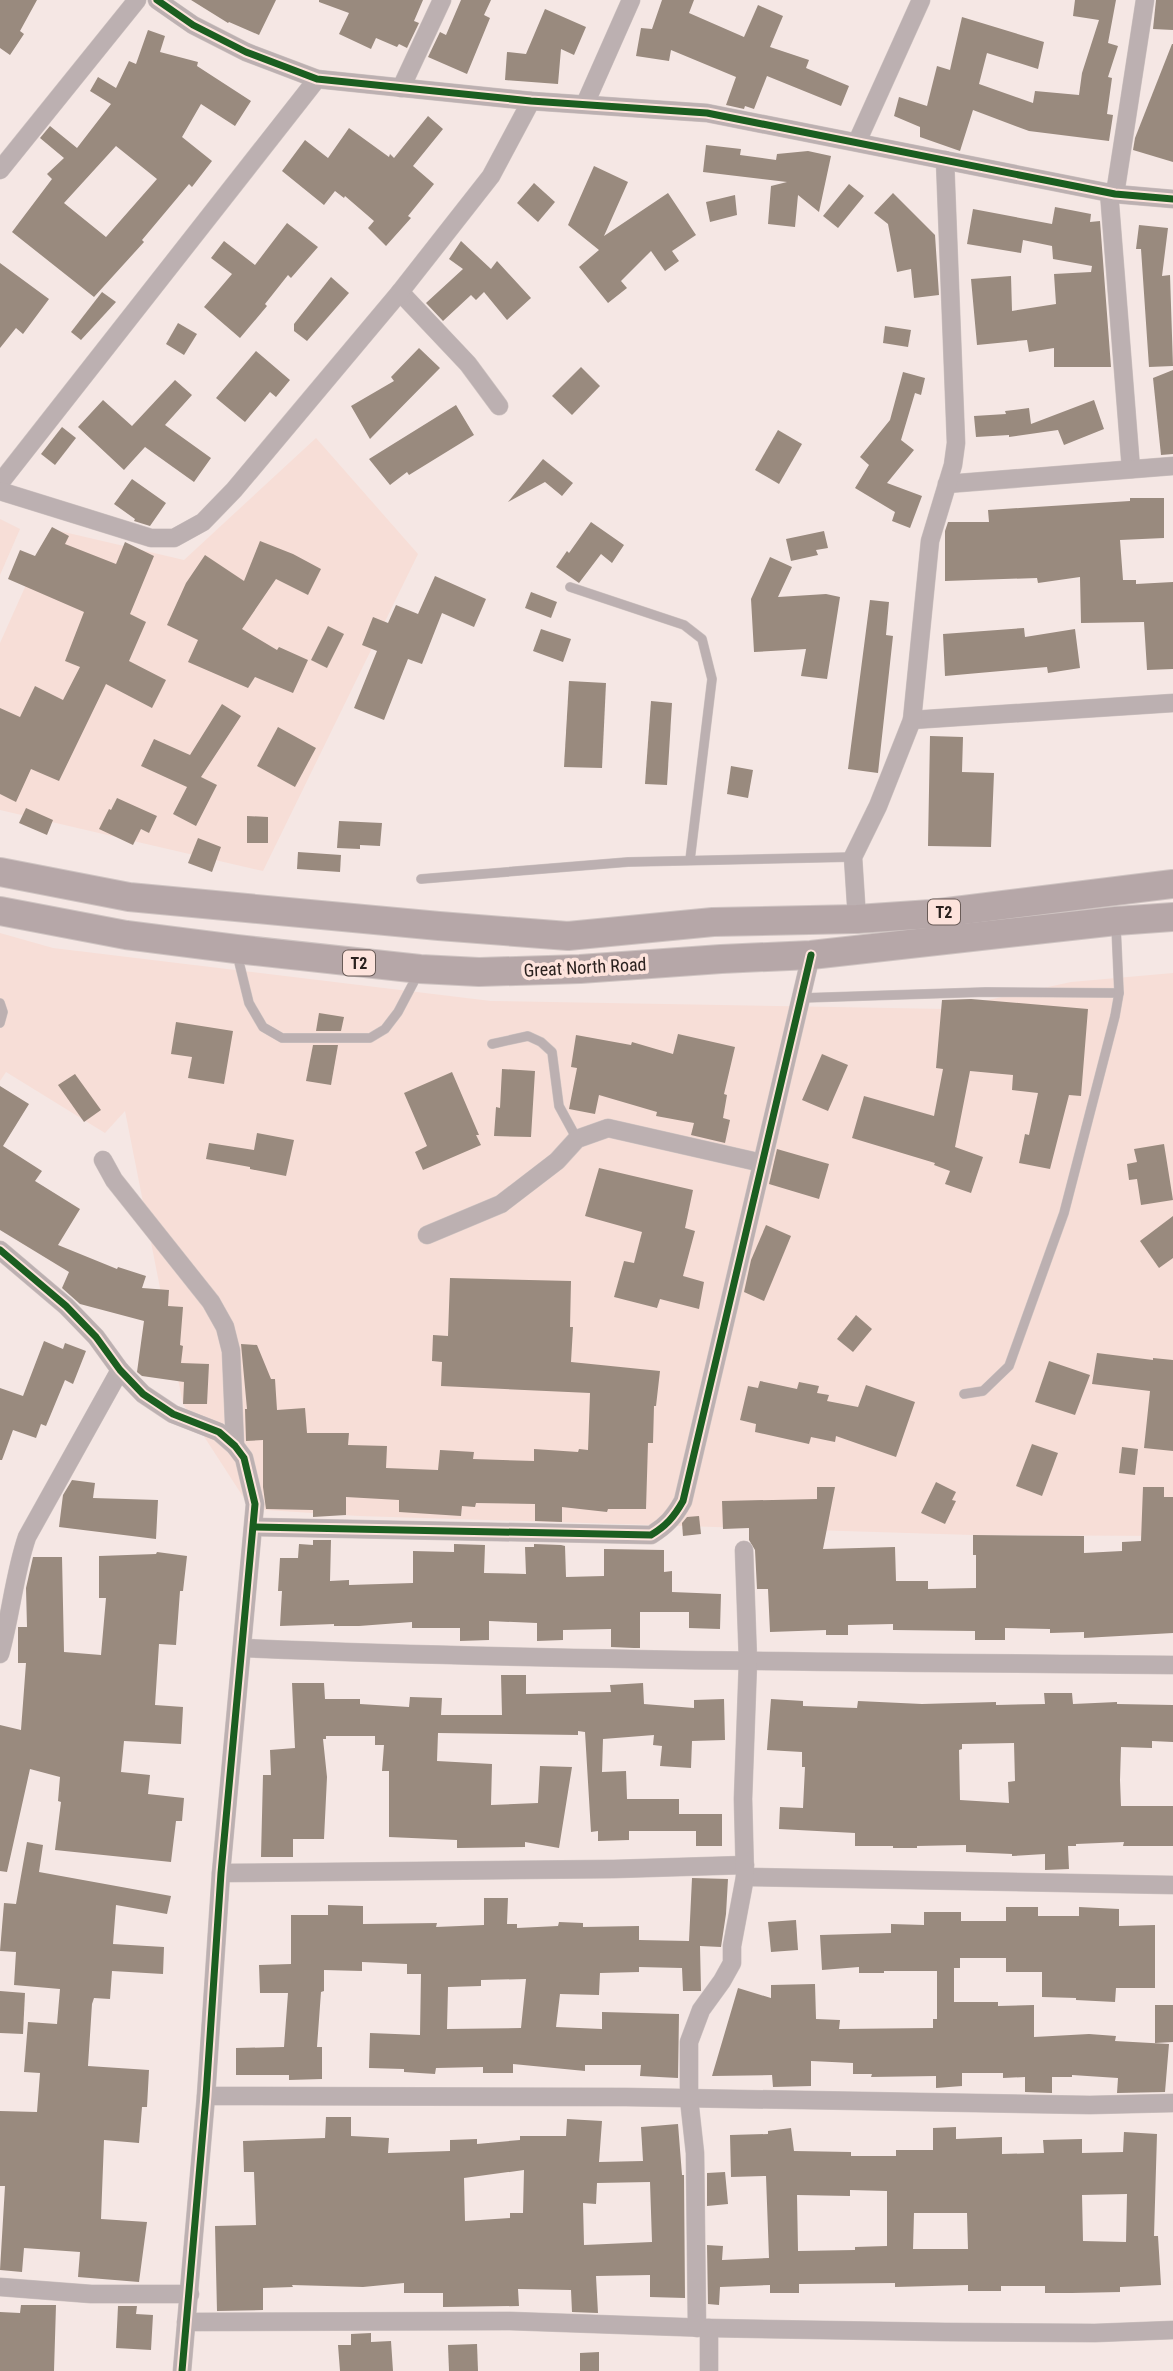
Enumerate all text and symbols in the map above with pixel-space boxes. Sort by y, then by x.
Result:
road number: T2 [928,900,960,924]
road number: T2 [343,951,375,976]
street label: Great North Road [523,953,647,981]

